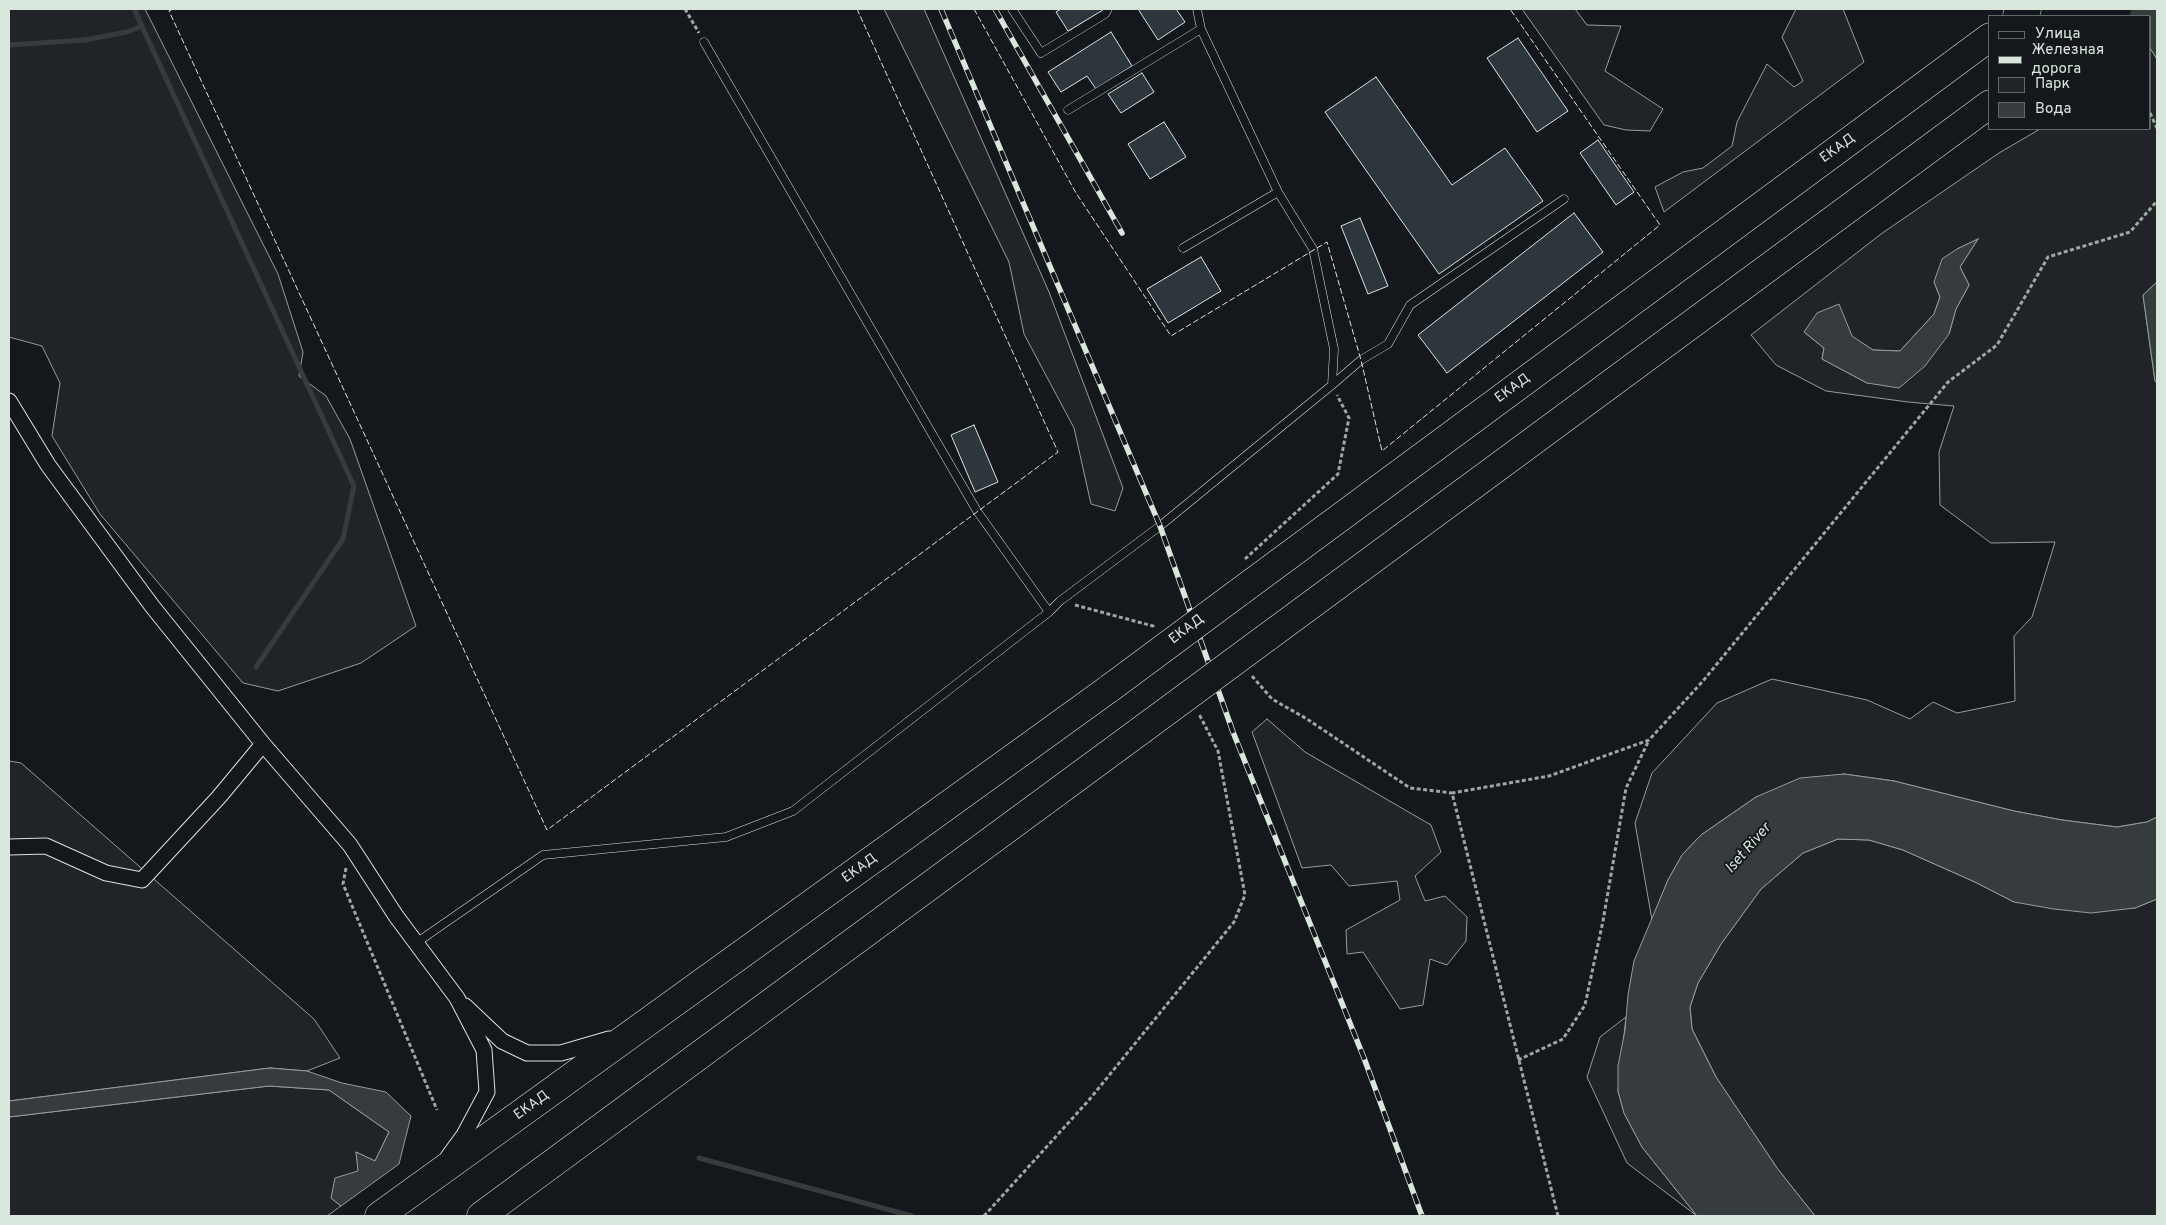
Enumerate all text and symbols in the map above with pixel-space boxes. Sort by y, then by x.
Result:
legend [1988,15,2151,130]
text: Улица [2035,25,2080,44]
text: Железная дорога [2032,41,2104,79]
text: Парк [2035,75,2070,94]
text: Вода [2035,100,2071,119]
street label: ЕКАД [1817,131,1859,167]
street label: ЕКАД [1492,371,1534,407]
street label: ЕКАД [1166,611,1208,649]
water label: Iset River [1722,820,1776,878]
street label: ЕКАД [839,851,881,887]
street label: ЕКАД [511,1088,553,1124]

